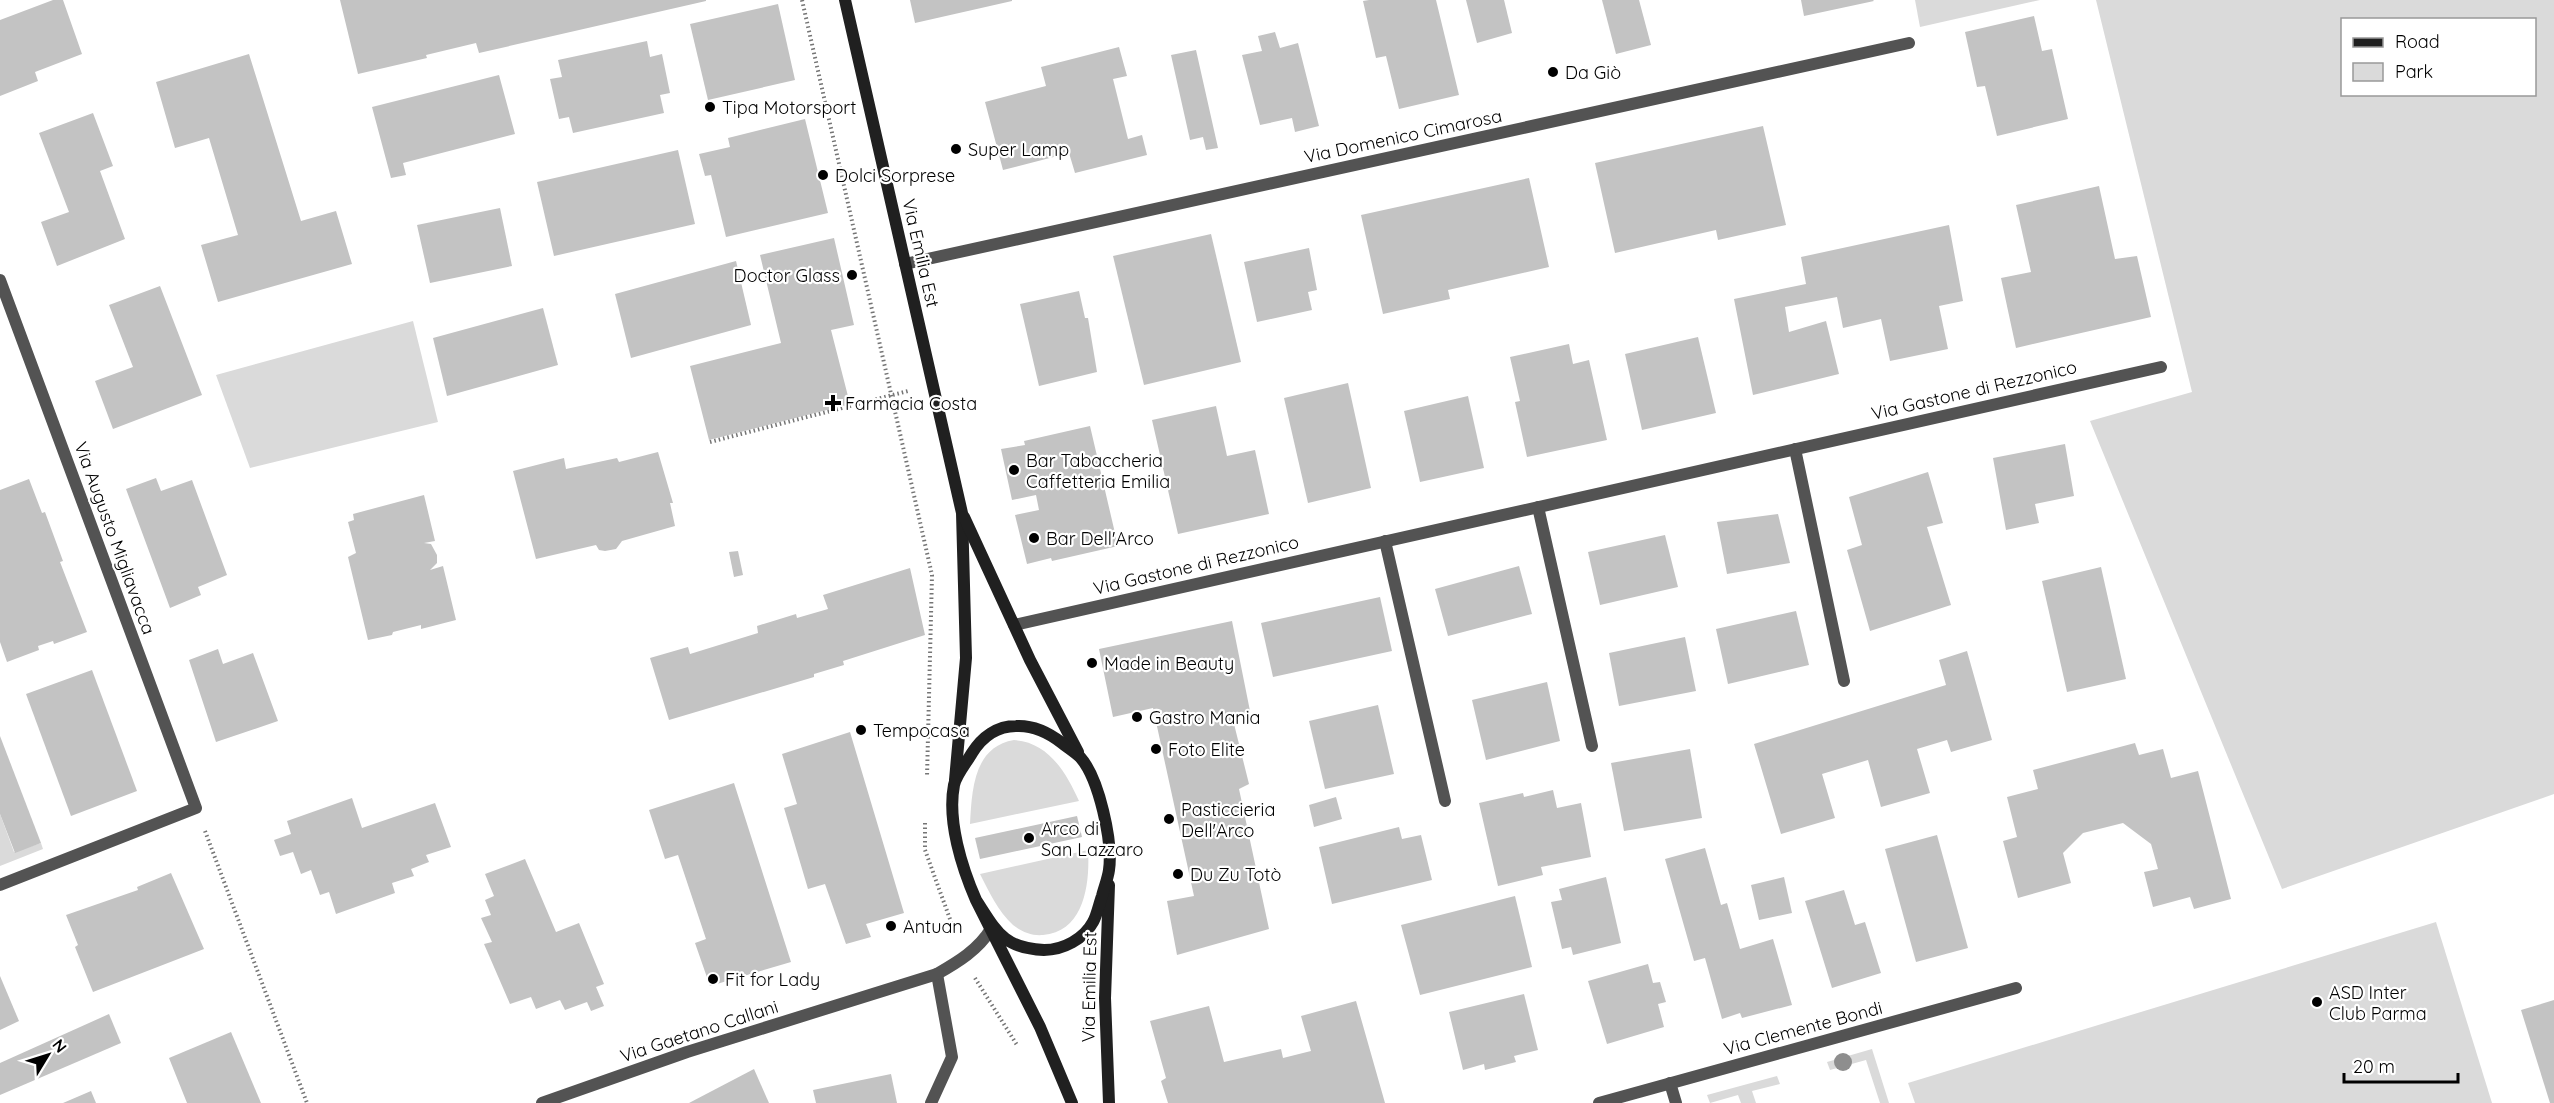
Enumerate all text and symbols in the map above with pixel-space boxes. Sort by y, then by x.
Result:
legend [2341,18,2536,96]
text: Road [2395,30,2440,53]
text: Park [2395,60,2433,83]
place label: Da Giò [1565,61,1621,84]
marker: Da Giò [1546,65,1560,79]
place label: Tipa Motorsport [722,96,856,119]
marker: Tipa Motorsport [703,100,717,114]
street label: Via Domenico Cimarosa [1302,104,1504,168]
place label: Super Lamp [968,138,1069,161]
marker: Super Lamp [949,142,963,156]
place label: Dolci Sorprese [835,164,955,187]
marker: Dolci Sorprese [816,168,830,182]
street label: Via Emilia Est [897,196,945,310]
place label: Doctor Glass [734,264,840,287]
marker: Doctor Glass [845,268,859,282]
street label: Via Gastone di Rezzonico [1869,355,2079,425]
place label: Farmacia Costa [845,392,977,415]
marker: Farmacia Costa [826,396,840,410]
street label: Via Augusto Migliavacca [69,439,161,637]
place label: Bar Tabaccheria Caffetteria Emilia [1026,449,1170,493]
marker: Bar Tabaccheria Caffetteria Emilia [1007,463,1021,477]
place label: Bar Dell'Arco [1046,527,1154,550]
street label: Via Gastone di Rezzonico [1091,530,1301,600]
marker: Bar Dell'Arco [1027,531,1041,545]
place label: Made in Beauty [1104,652,1234,675]
marker: Made in Beauty [1085,656,1099,670]
place label: Gastro Mania [1149,706,1261,729]
marker: Gastro Mania [1130,710,1144,724]
place label: Tempocasa [873,719,970,742]
marker: Tempocasa [854,723,868,737]
place label: Foto Elite [1168,738,1245,761]
marker: Foto Elite [1149,742,1163,756]
place label: Pasticcieria Dell'Arco [1181,798,1275,842]
marker: Pasticcieria Dell'Arco [1162,812,1176,826]
place label: Arco di San Lazzaro [1041,817,1143,861]
marker: Arco di San Lazzaro [1022,831,1036,845]
place label: Du Zu Totò [1190,863,1281,886]
marker: Du Zu Totò [1171,867,1185,881]
place label: Antuan [903,915,963,938]
marker: Antuan [884,919,898,933]
street label: Via Emilia Est [1077,931,1101,1043]
place label: Fit for Lady [725,968,820,991]
marker: Fit for Lady [706,972,720,986]
place label: ASD Inter Club Parma [2329,981,2427,1025]
street label: Via Gaetano Callani [617,995,781,1067]
marker: ASD Inter Club Parma [2310,995,2324,1009]
street label: Via Clemente Bondi [1721,996,1885,1060]
north arrow [18,1025,78,1085]
text: N [48,1035,71,1057]
scale bar [2344,1046,2458,1084]
text: 20 m [2353,1055,2395,1078]

